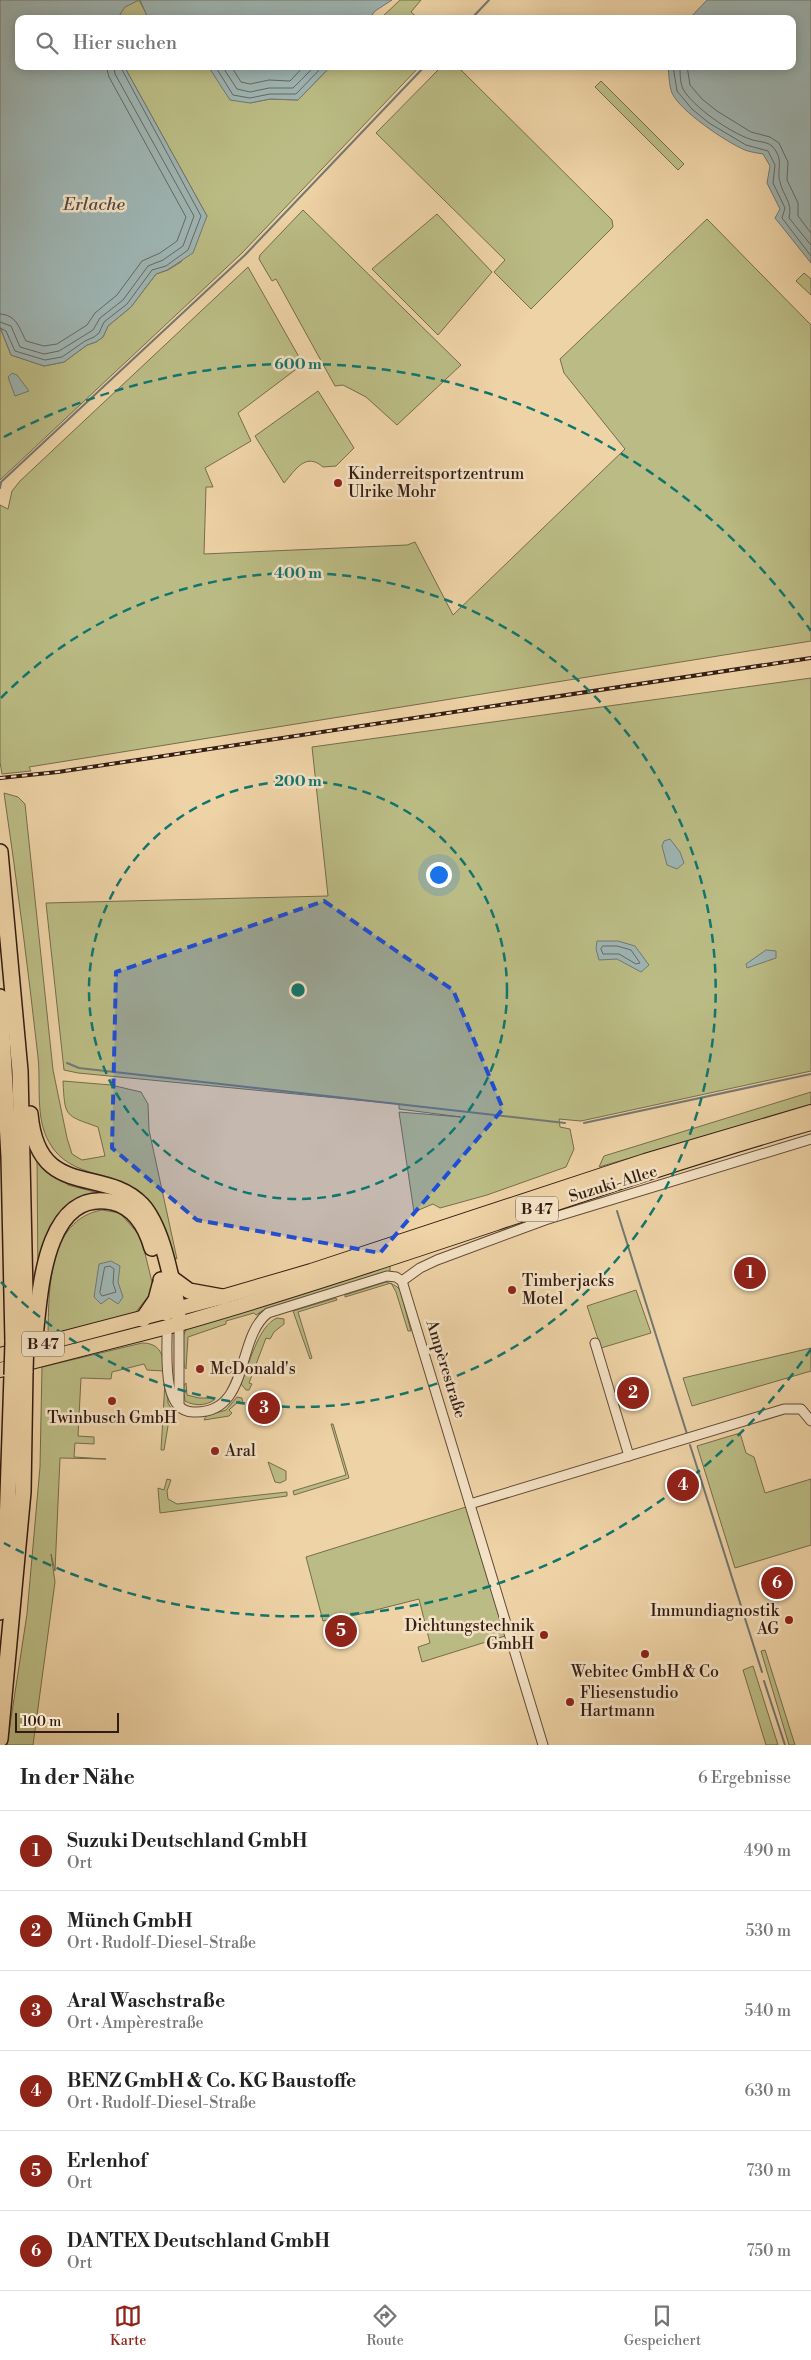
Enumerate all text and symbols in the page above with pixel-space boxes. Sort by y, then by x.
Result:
search box [15,15,796,70]
icon: search [33,29,61,57]
text: Hier suchen [73,31,177,55]
water label: Erlache [62,193,125,216]
text: 600 m [274,355,322,374]
place label: Kinderreitsportzentrum Ulrike Mohr [348,464,524,502]
marker: Kinderreitsportzentrum Ulrike Mohr [332,477,344,489]
text: 400 m [274,564,322,583]
text: 200 m [274,772,322,791]
your location [426,862,452,888]
centre of rings [289,981,307,999]
street label: Suzuki-Allee [566,1161,660,1207]
road number: B 47 [516,1196,558,1222]
pin: 1 [734,1254,766,1292]
place label: Timberjacks Motel [522,1271,614,1309]
marker: Timberjacks Motel [506,1284,518,1296]
street label: Ampèrestraße [421,1316,470,1421]
road number: B 47 [22,1332,64,1356]
place label: McDonald's [210,1359,296,1379]
marker: McDonald's [194,1363,206,1375]
pin: 2 [617,1374,649,1412]
pin: 3 [248,1389,280,1427]
marker: Twinbusch GmbH [106,1395,118,1407]
place label: Twinbusch GmbH [47,1408,177,1428]
place label: Aral [224,1441,256,1461]
marker: Aral [209,1445,221,1457]
pin: 4 [667,1466,699,1504]
pin: 6 [761,1564,793,1602]
place label: Immundiagnostik AG [651,1601,781,1639]
pin: 5 [325,1612,357,1650]
marker: Immundiagnostik AG [783,1614,795,1626]
place label: Dichtungstechnik GmbH [405,1616,536,1654]
marker: Dichtungstechnik GmbH [538,1629,550,1641]
marker: Webitec GmbH & Co [639,1648,651,1660]
place label: Webitec GmbH & Co [570,1662,719,1682]
place label: Fliesenstudio Hartmann [580,1683,679,1721]
marker: Fliesenstudio Hartmann [564,1696,576,1708]
scale bar [15,1710,119,1733]
text: 100 m [22,1713,61,1731]
text: In der Nähe [20,1765,135,1791]
text: 6 Ergebnisse [698,1768,791,1788]
text: Suzuki Deutschland GmbH [67,1829,308,1853]
text: 1 [32,1841,40,1861]
text: 490 m [744,1841,791,1861]
text: Ort [67,1853,93,1873]
text: Münch GmbH [67,1909,192,1933]
text: 2 [31,1921,41,1941]
text: 530 m [745,1921,791,1941]
text: Ort · Rudolf-Diesel-Straße [67,1933,256,1953]
text: Aral Waschstraße [67,1989,225,2013]
text: 3 [31,2001,41,2021]
text: 540 m [744,2001,791,2021]
text: Ort · Ampèrestraße [67,2013,204,2033]
text: BENZ GmbH & Co. KG Baustoffe [67,2069,356,2093]
text: 4 [31,2081,41,2101]
text: 630 m [745,2081,791,2101]
text: Ort · Rudolf-Diesel-Straße [67,2093,256,2113]
text: Erlenhof [67,2149,147,2173]
text: 5 [31,2161,41,2181]
text: 730 m [746,2161,791,2181]
text: Ort [67,2173,93,2193]
text: DANTEX Deutschland GmbH [67,2229,330,2253]
text: 6 [31,2241,41,2261]
text: 750 m [747,2241,791,2261]
text: Ort [67,2253,93,2273]
tab: Karte [110,2302,146,2350]
tab: Route [366,2302,404,2350]
tab: Gespeichert [624,2302,701,2350]

